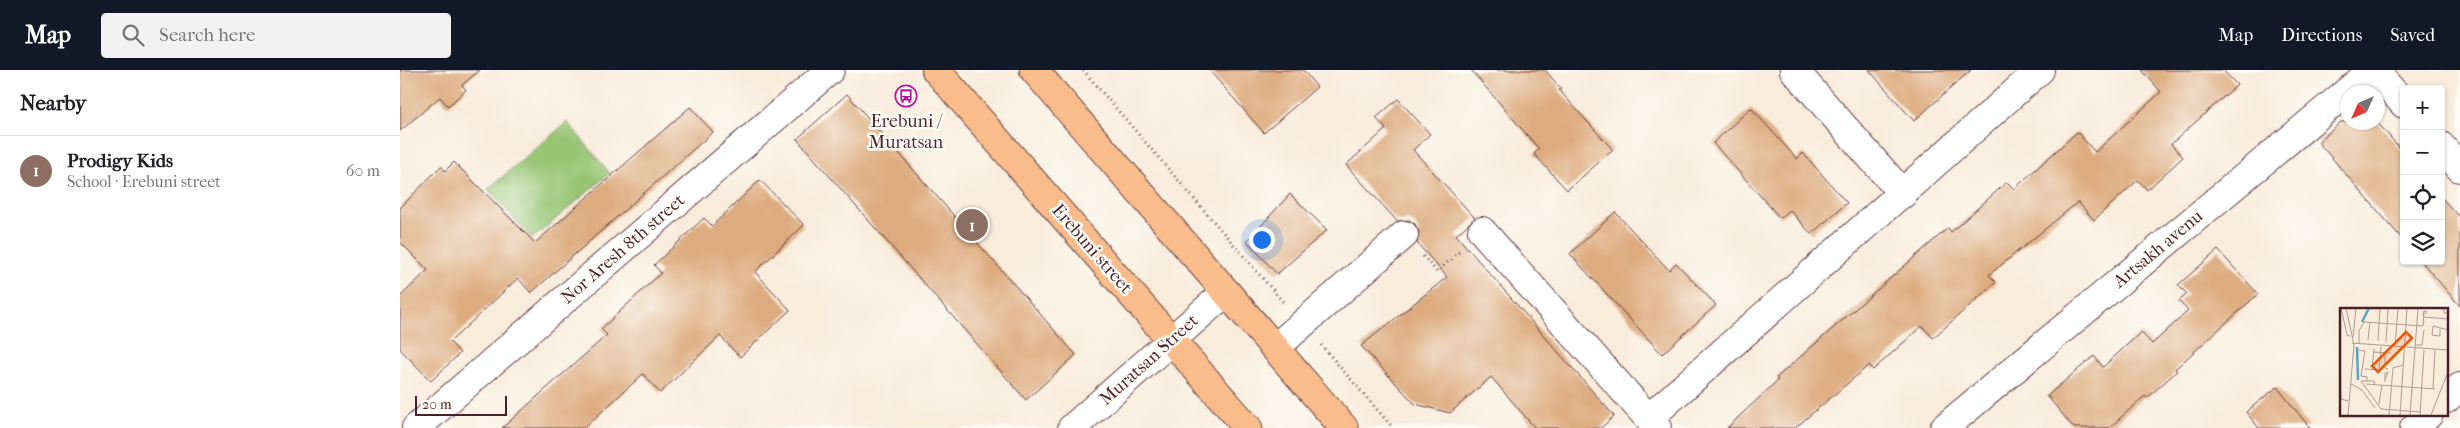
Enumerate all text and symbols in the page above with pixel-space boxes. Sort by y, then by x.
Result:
search box [101,13,451,58]
text: Map [25,21,71,49]
icon: search [119,21,147,49]
text: Search here [159,24,255,46]
text: Map [2219,25,2253,46]
text: Directions [2281,25,2362,46]
text: Saved [2390,25,2435,46]
bus stop icon: Erebuni / Muratsan [894,84,918,108]
north arrow [2340,85,2385,130]
map controls [2400,85,2445,265]
button: + [2400,85,2445,130]
text: Nearby [20,91,86,115]
place label: Erebuni / Muratsan [869,111,944,153]
button: − [2400,130,2445,175]
text: Prodigy Kids [67,150,173,172]
text: 1 [33,161,39,180]
text: 60 m [346,161,380,180]
text: School · Erebuni street [67,172,221,191]
button: locate [2400,175,2445,220]
street label: Nor Aresh 8th street [557,189,689,308]
street label: Erebuni street [1048,200,1137,298]
pin: 1 [956,206,988,244]
street label: Artsakh avenu [2108,206,2207,293]
button: layers [2400,220,2445,265]
your location [1249,227,1275,253]
inset map [2340,308,2448,416]
street label: Muratsan Street [1095,310,1203,410]
scale bar [415,393,508,416]
text: 20 m [422,396,452,413]

